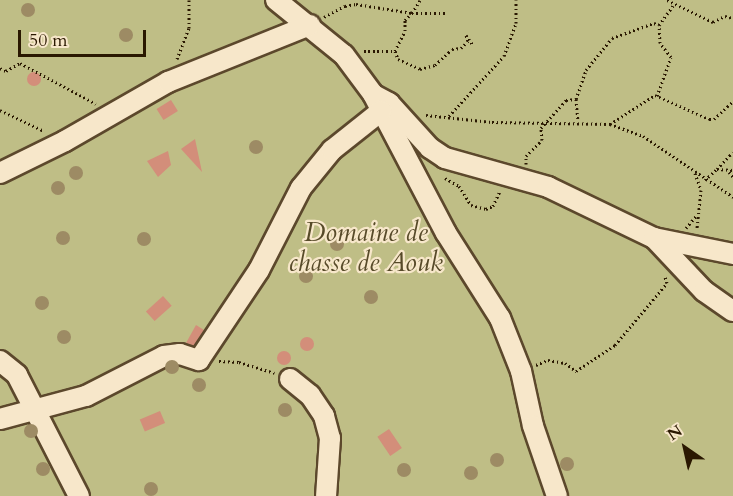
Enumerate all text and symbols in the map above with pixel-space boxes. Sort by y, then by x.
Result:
scale bar [21,18,148,56]
text: 50 m [29,28,68,53]
park label: Domaine de chasse de Aouk [289,217,443,278]
north arrow [655,418,715,478]
text: N [663,420,687,446]

